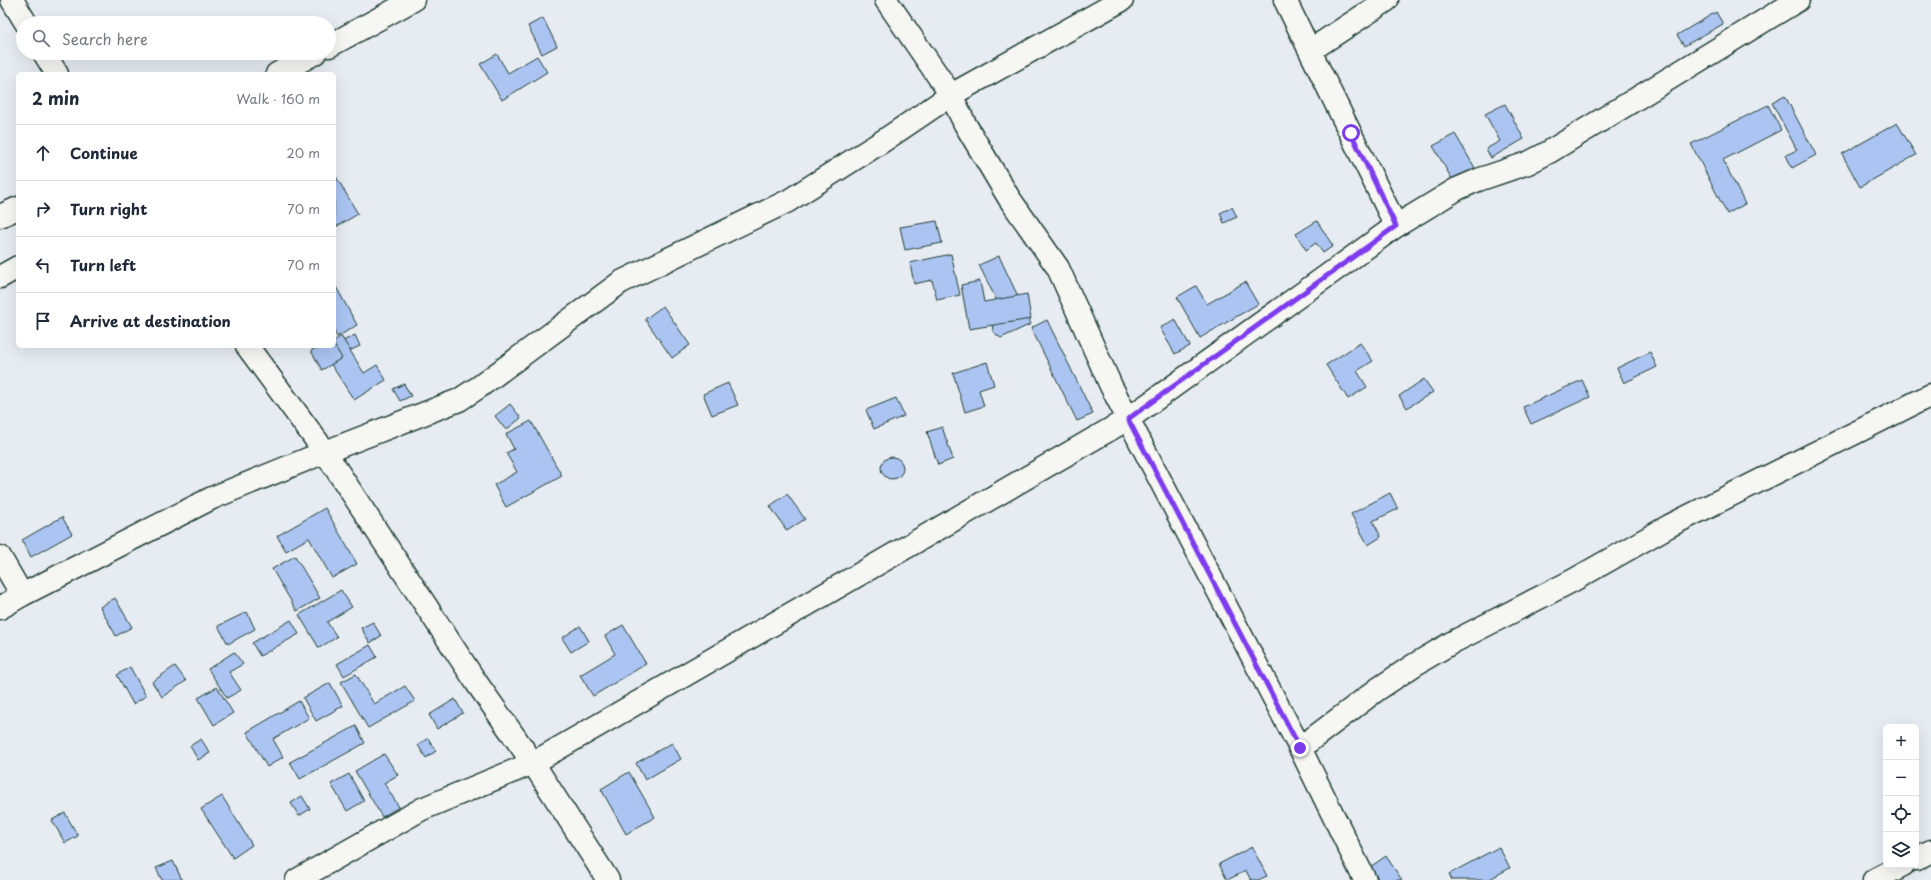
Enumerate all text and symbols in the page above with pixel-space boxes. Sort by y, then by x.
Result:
search box [16,16,336,60]
icon: search [30,27,52,49]
text: Search here [62,27,148,50]
text: 2 min [32,85,79,111]
text: Walk · 160 m [237,89,320,108]
route start [1342,124,1360,142]
text: Continue [70,141,138,164]
icon: ahead [32,142,54,164]
text: 20 m [286,143,320,162]
text: Turn right [70,197,147,220]
icon: right [32,198,54,220]
text: 70 m [287,199,320,218]
text: Turn left [70,253,136,276]
icon: left [32,254,54,276]
text: 70 m [287,255,320,274]
text: Arrive at destination [70,309,231,332]
icon: arrive [32,310,54,332]
map controls [1883,724,1919,868]
button: + [1883,724,1919,760]
route end [1291,739,1309,757]
button: − [1883,760,1919,796]
button: locate [1883,796,1919,832]
button: layers [1883,832,1919,868]

